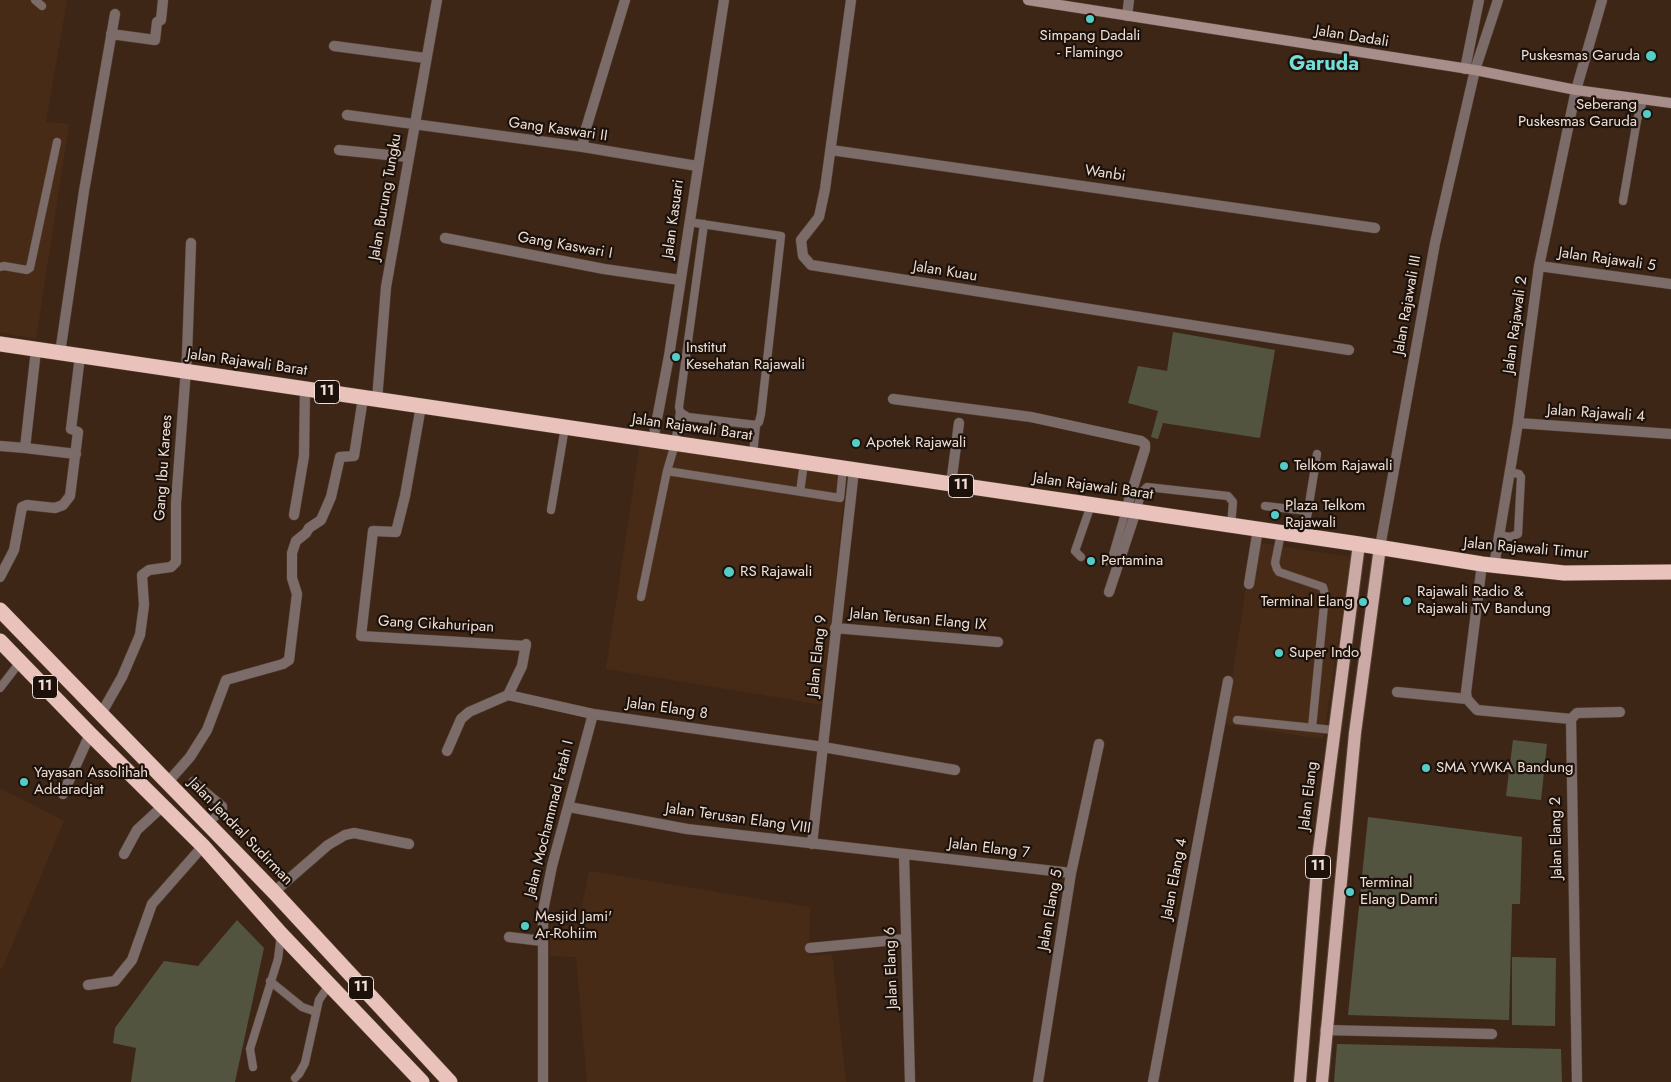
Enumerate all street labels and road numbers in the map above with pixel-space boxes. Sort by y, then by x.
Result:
street label: Jalan Dadali [1314,22,1390,52]
street label: Gang Kaswari II [507,114,609,146]
street label: Jalan Burung Tungku [366,132,406,262]
street label: Wanbi [1084,162,1126,186]
street label: Jalan Kasuari [660,178,688,260]
street label: Gang Kaswari I [516,229,614,263]
street label: Jalan Rajawali 5 [1557,244,1657,276]
street label: Jalan Rajawali III [1390,254,1426,356]
street label: Jalan Kuau [912,258,978,286]
street label: Jalan Rajawali 2 [1500,275,1532,375]
street label: Jalan Rajawali Barat [186,346,308,380]
road number: 11 [314,381,340,404]
street label: Jalan Rajawali 4 [1546,402,1646,426]
street label: Jalan Rajawali Barat [631,411,753,445]
street label: Gang Ibu Karees [151,414,177,522]
street label: Jalan Rajawali Barat [1032,470,1154,504]
road number: 11 [948,474,974,498]
street label: Jalan Rajawali Timur [1463,535,1589,563]
street label: Jalan Terusan Elang IX [849,605,987,635]
street label: Gang Cikahuripan [378,613,494,637]
street label: Jalan Elang 9 [805,614,831,698]
road number: 11 [32,676,58,699]
street label: Jalan Elang 8 [625,694,709,724]
street label: Jalan Mochammad Fatah I [522,739,578,899]
street label: Jalan Elang [1296,761,1322,831]
street label: Jalan Jendral Sudirman [184,775,296,889]
street label: Jalan Elang 2 [1547,797,1567,879]
street label: Jalan Terusan Elang VIII [664,800,812,838]
street label: Jalan Elang 7 [947,835,1031,863]
street label: Jalan Elang 4 [1158,837,1192,921]
road number: 11 [1306,856,1330,879]
street label: Jalan Elang 5 [1035,868,1067,952]
street label: Jalan Elang 6 [882,927,902,1009]
road number: 11 [348,976,374,1000]

